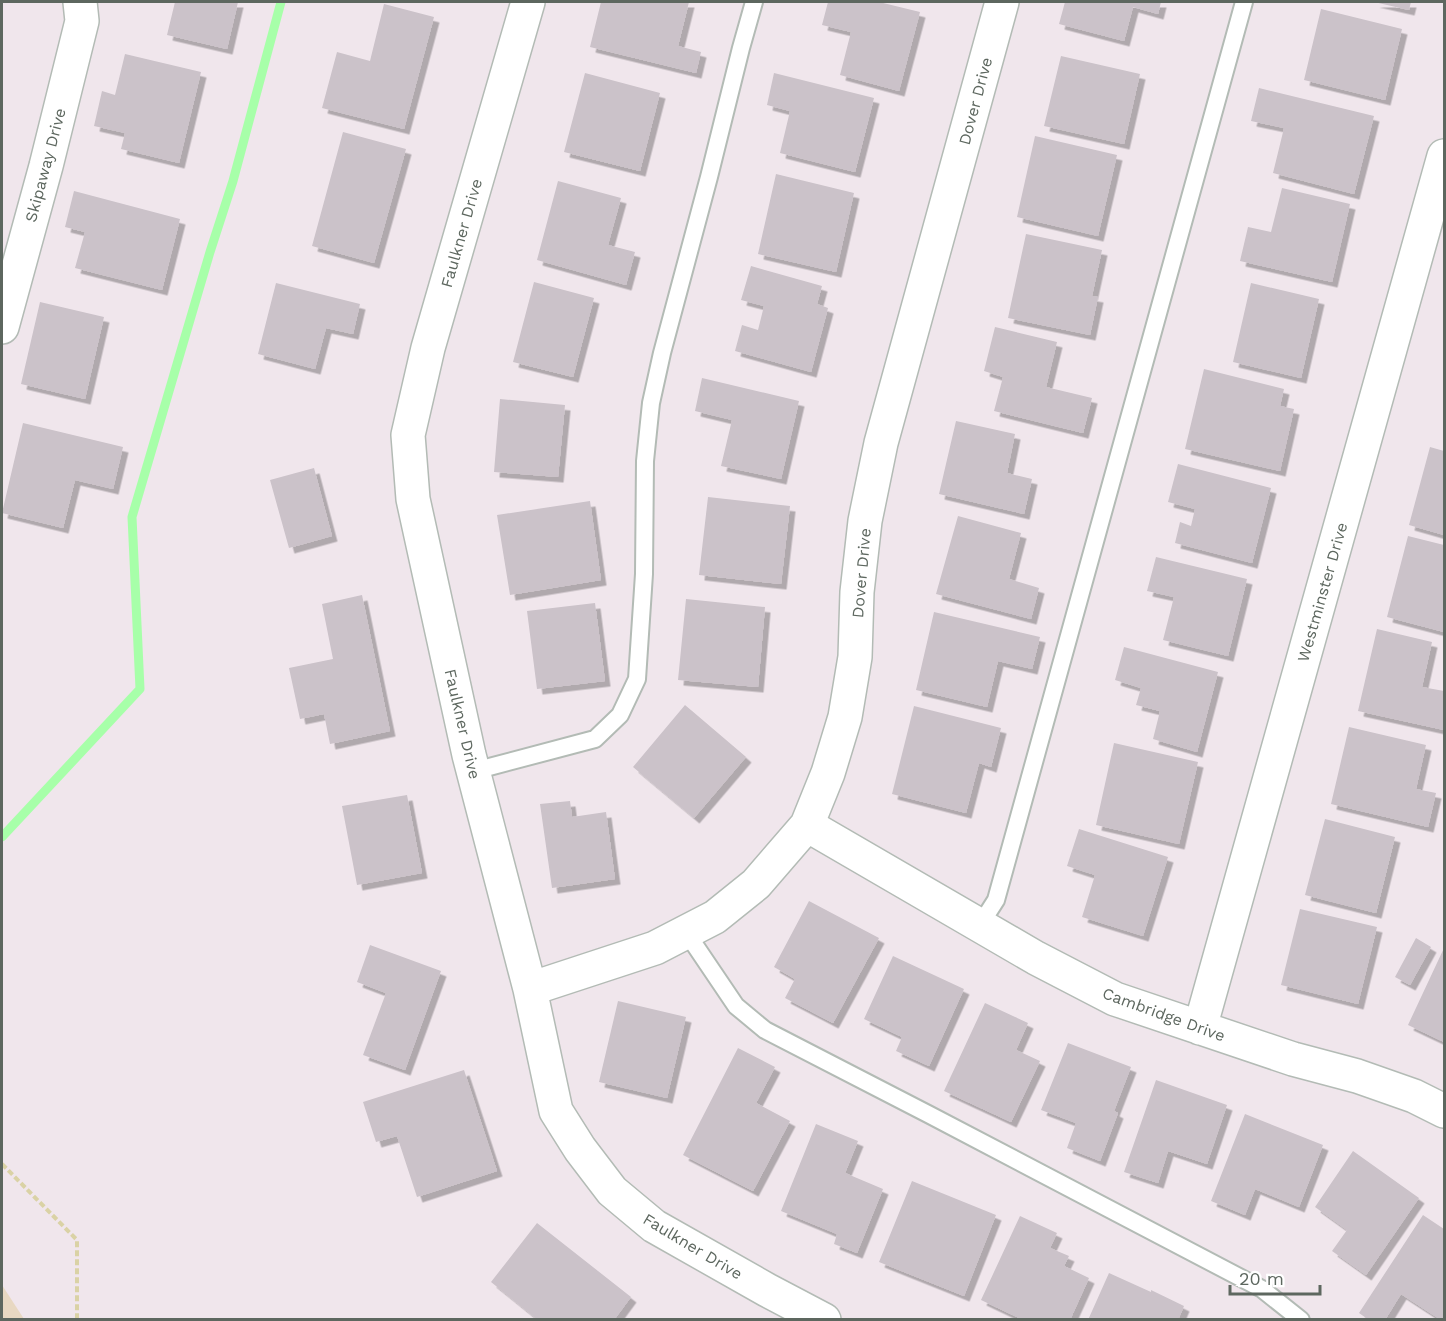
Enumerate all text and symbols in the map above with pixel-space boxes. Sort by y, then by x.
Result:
street label: Dover Drive [955,55,996,147]
street label: Skipaway Drive [21,106,70,224]
street label: Faulkner Drive [437,177,486,290]
street label: Westminster Drive [1293,520,1352,664]
street label: Dover Drive [848,527,875,619]
street label: Faulkner Drive [441,667,484,781]
street label: Cambridge Drive [1100,983,1228,1045]
street label: Faulkner Drive [640,1209,746,1284]
scale bar [1230,1258,1320,1296]
text: 20 m [1239,1268,1284,1289]

